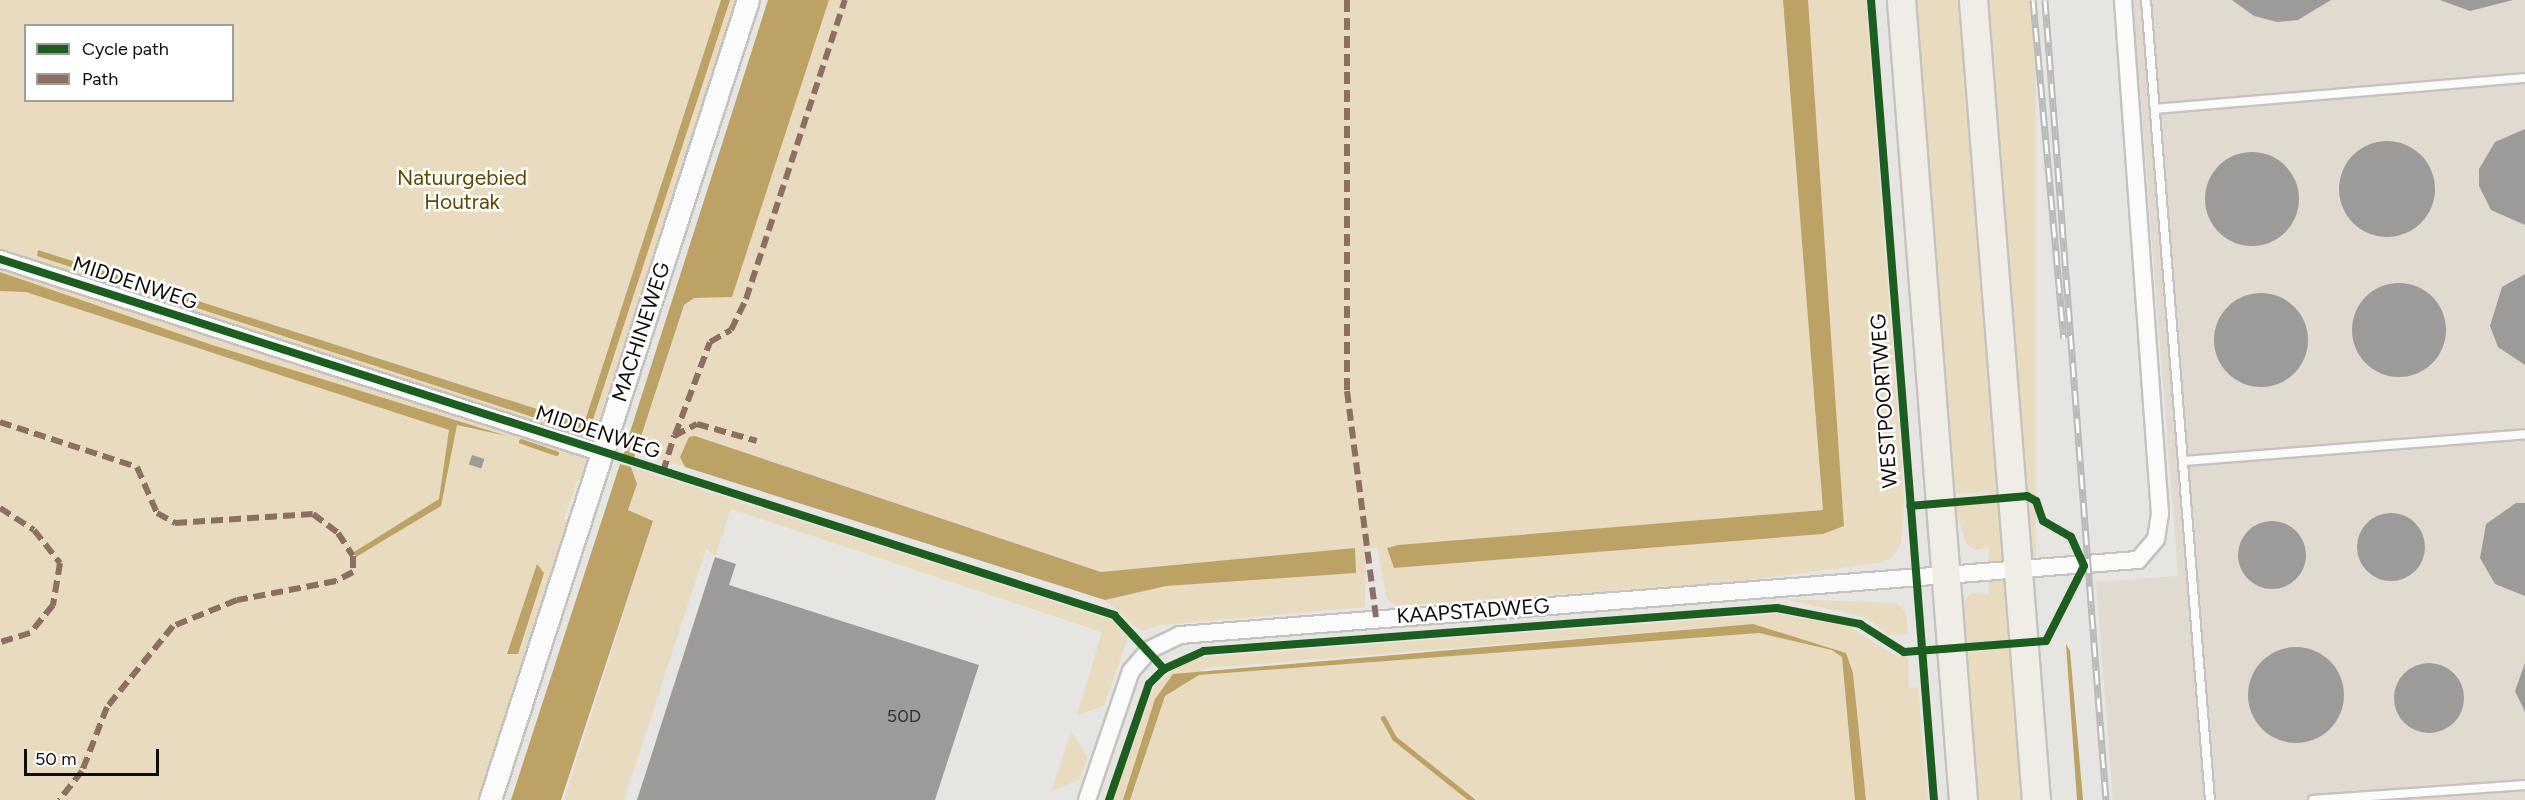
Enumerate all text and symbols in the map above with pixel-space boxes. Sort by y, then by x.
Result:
legend [24,24,234,102]
text: Cycle path [82,38,169,60]
text: Path [82,68,118,90]
park label: Natuurgebied Houtrak [397,165,527,215]
street label: MIDDENWEG [69,251,201,315]
street label: MACHINEWEG [607,259,675,405]
street label: WESTPOORTWEG [1865,313,1903,489]
street label: MIDDENWEG [532,400,664,464]
street label: KAAPSTADWEG [1396,593,1550,629]
house number: 50D [887,705,921,727]
scale bar [27,737,162,775]
text: 50 m [35,748,77,770]

